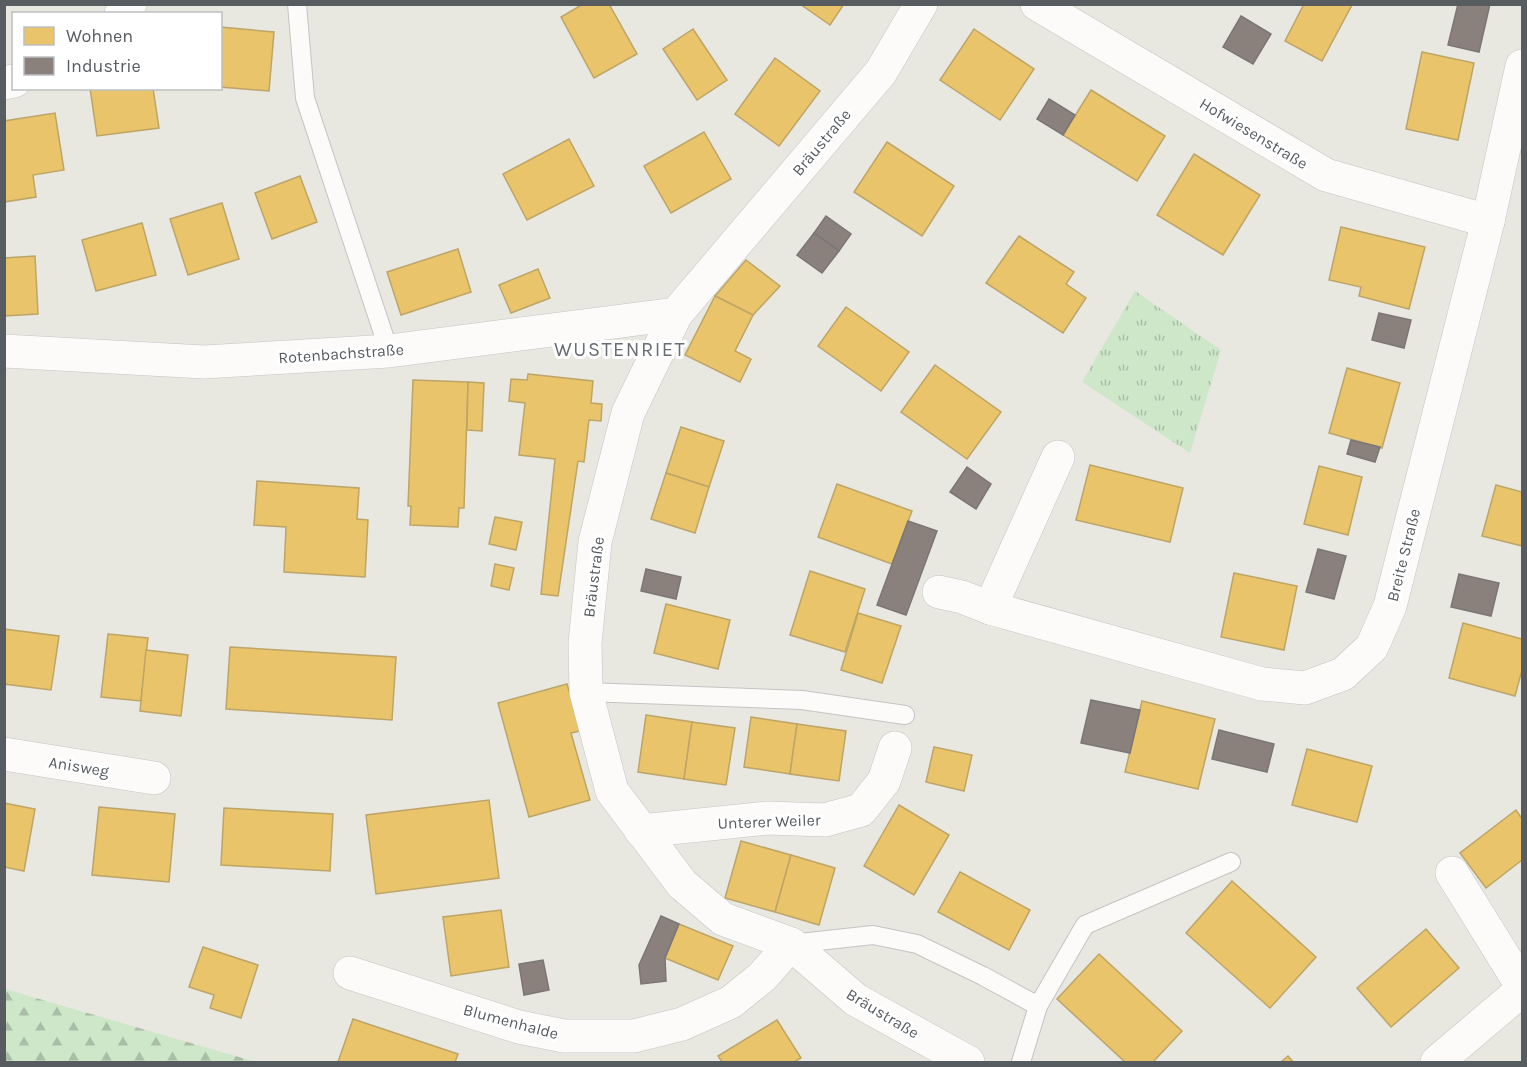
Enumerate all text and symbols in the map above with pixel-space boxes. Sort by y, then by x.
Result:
legend [12,12,222,90]
text: Wohnen [66,25,133,47]
text: Industrie [66,55,141,77]
street label: Hofwiesenstraße [1196,94,1311,173]
street label: Bräustraße [788,105,855,180]
district label: WUSTENRIET [554,338,686,361]
street label: Rotenbachstraße [278,340,404,367]
street label: Breite Straße [1383,507,1424,604]
street label: Bräustraße [579,536,608,619]
street label: Anisweg [47,752,110,781]
street label: Unterer Weiler [717,810,821,833]
street label: Bräustraße [843,984,922,1043]
street label: Blumenhalde [461,1000,560,1043]

